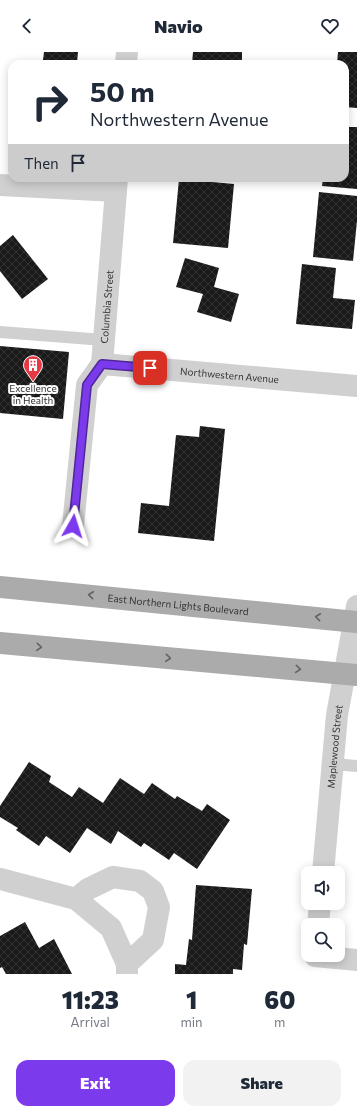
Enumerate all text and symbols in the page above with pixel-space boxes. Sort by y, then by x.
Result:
icon: back [16,15,38,37]
text: Navio [154,15,203,37]
icon: heart [319,15,341,37]
text: 50 m [90,74,155,108]
icon: right [24,76,76,128]
text: Northwestern Avenue [90,108,268,130]
icon: arrive [67,152,89,174]
text: Then [24,154,59,172]
street label: Columbia Street [98,269,116,344]
pin [133,351,167,385]
building icon: Excellence in Health [22,354,44,382]
icon: arrive [139,357,161,379]
street label: Northwestern Avenue [180,365,279,385]
place label: Excellence in Health [9,382,57,406]
position arrow [52,505,94,547]
one-way arrow [88,591,94,600]
street label: East Northern Lights Boulevard [107,592,249,617]
one-way arrow [315,613,321,622]
one-way arrow [36,642,42,651]
one-way arrow [165,653,171,662]
one-way arrow [295,664,301,673]
street label: Maplewood Street [325,704,345,789]
map controls [301,866,345,962]
button: sound [301,866,345,910]
button: search [301,918,345,962]
text: 11:23 [62,985,119,1014]
text: 1 [186,985,197,1014]
text: 60 [264,985,295,1014]
text: Arrival [71,1014,110,1030]
text: min [180,1014,203,1030]
text: m [274,1014,285,1030]
button: Exit [16,1060,175,1106]
button: Share [183,1060,341,1106]

